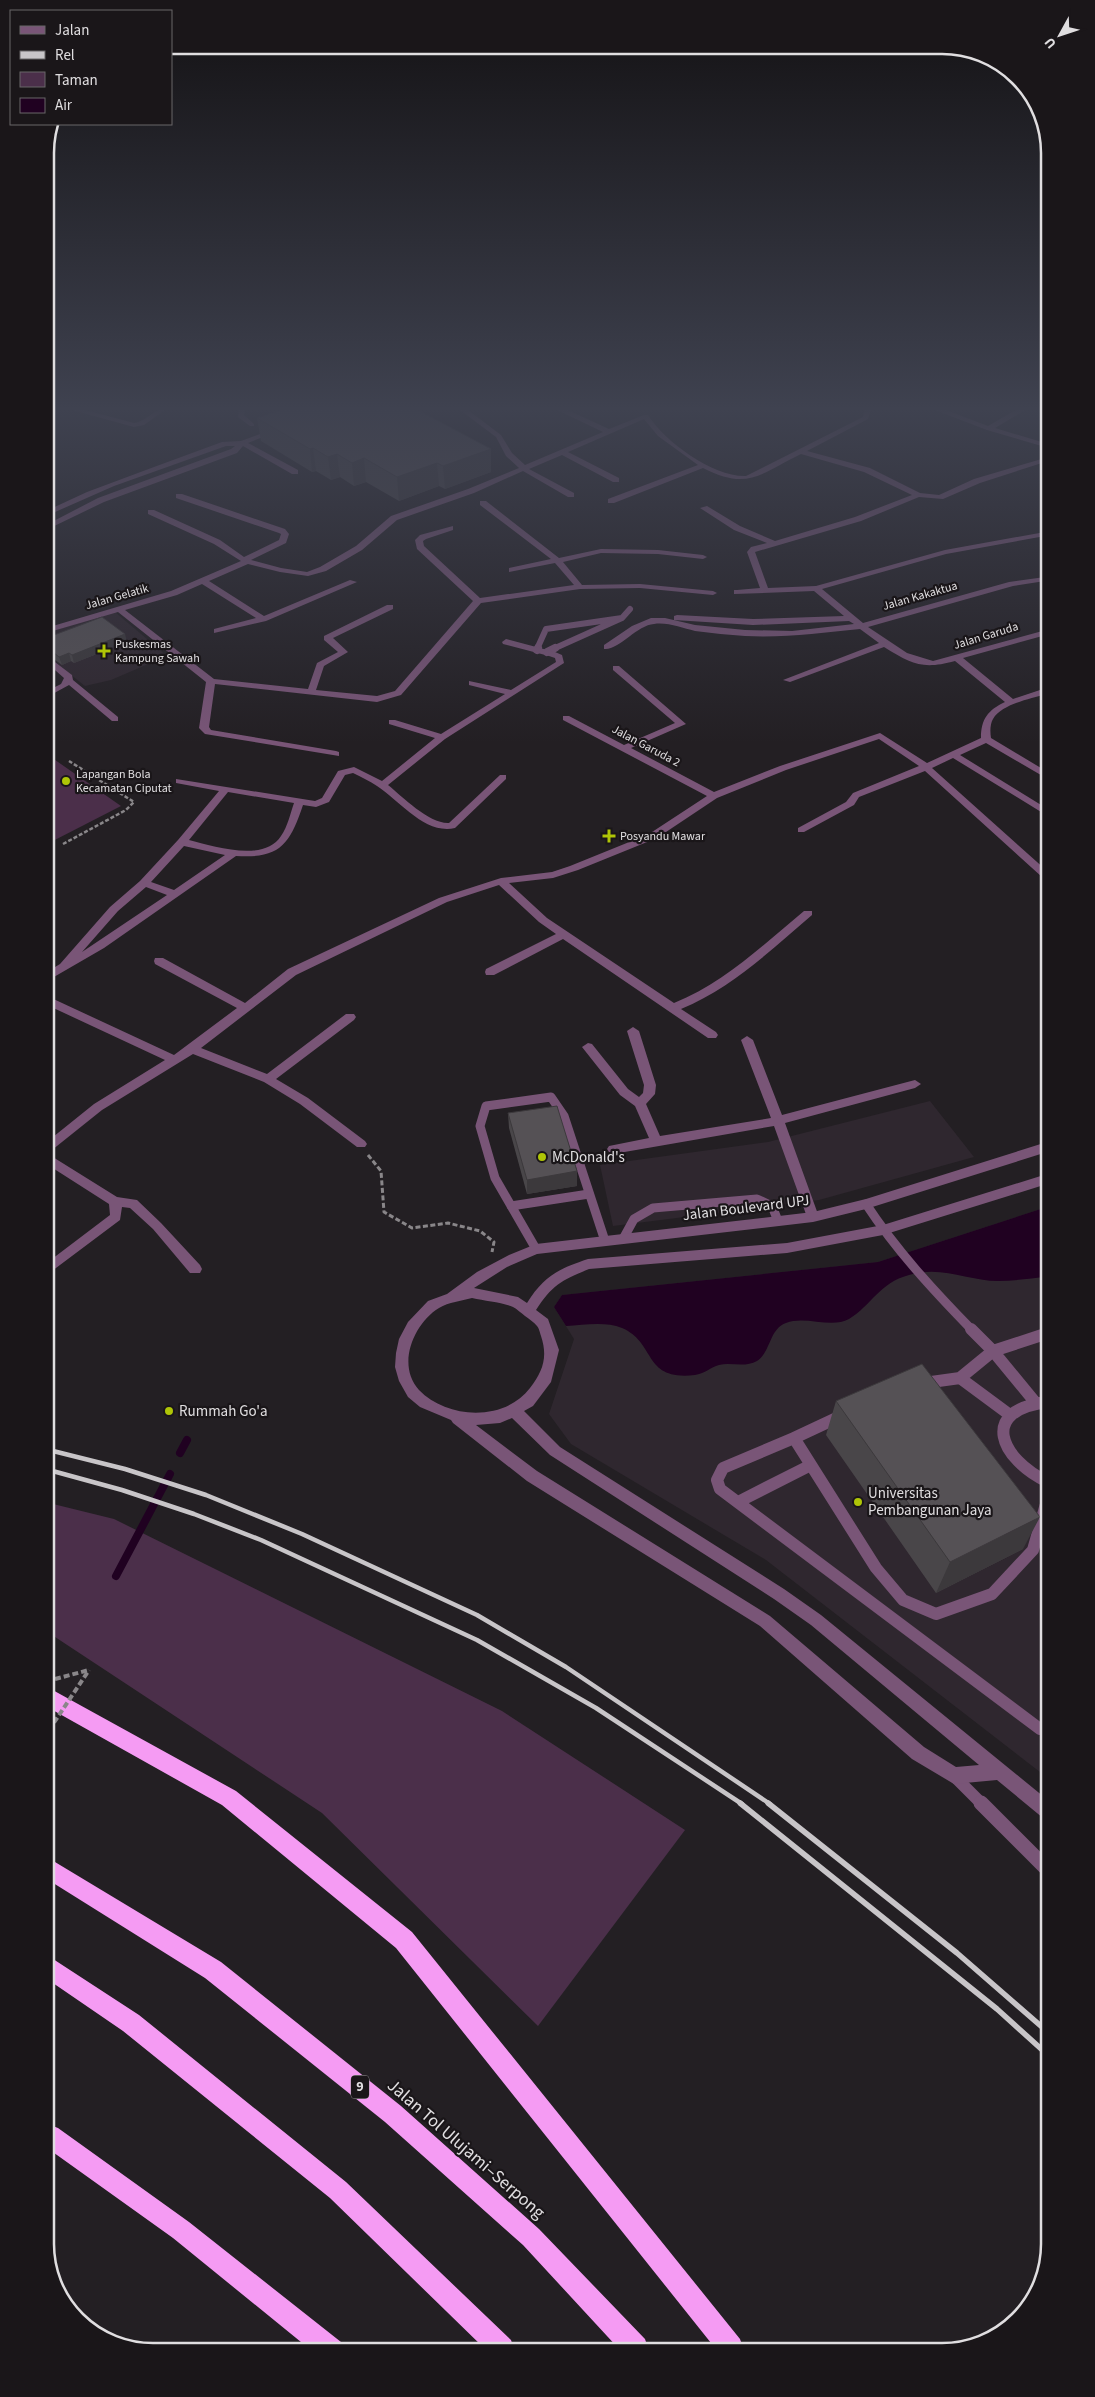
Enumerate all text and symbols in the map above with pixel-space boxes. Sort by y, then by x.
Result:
legend [10,10,172,125]
north arrow [1035,10,1085,60]
text: Jalan [55,20,89,41]
text: U [1040,33,1061,53]
text: Rel [55,45,75,66]
text: Taman [55,70,98,91]
text: Air [55,95,73,116]
street label: Jalan Kakaktua [881,577,959,615]
street label: Jalan Gelatik [83,580,151,614]
street label: Jalan Garuda [952,618,1020,654]
place label: Puskesmas Kampung Sawah [115,636,200,667]
marker: Puskesmas Kampung Sawah [97,644,111,658]
street label: Jalan Garuda 2 [609,721,683,771]
place label: Lapangan Bola Kecamatan Ciputat [76,766,172,797]
marker: Lapangan Bola Kecamatan Ciputat [60,775,72,787]
place label: Posyandu Mawar [620,828,706,845]
marker: Posyandu Mawar [602,829,616,843]
place label: McDonald's [552,1147,625,1168]
marker: McDonald's [536,1151,548,1163]
street label: Jalan Boulevard UPJ [681,1190,811,1226]
place label: Rummah Go'a [179,1401,268,1422]
marker: Rummah Go'a [163,1405,175,1417]
place label: Universitas Pembangunan Jaya [868,1483,992,1521]
marker: Universitas Pembangunan Jaya [852,1496,864,1508]
street label: Jalan Tol Ulujami–Serpong [382,2073,550,2225]
road number: 9 [351,2076,369,2098]

